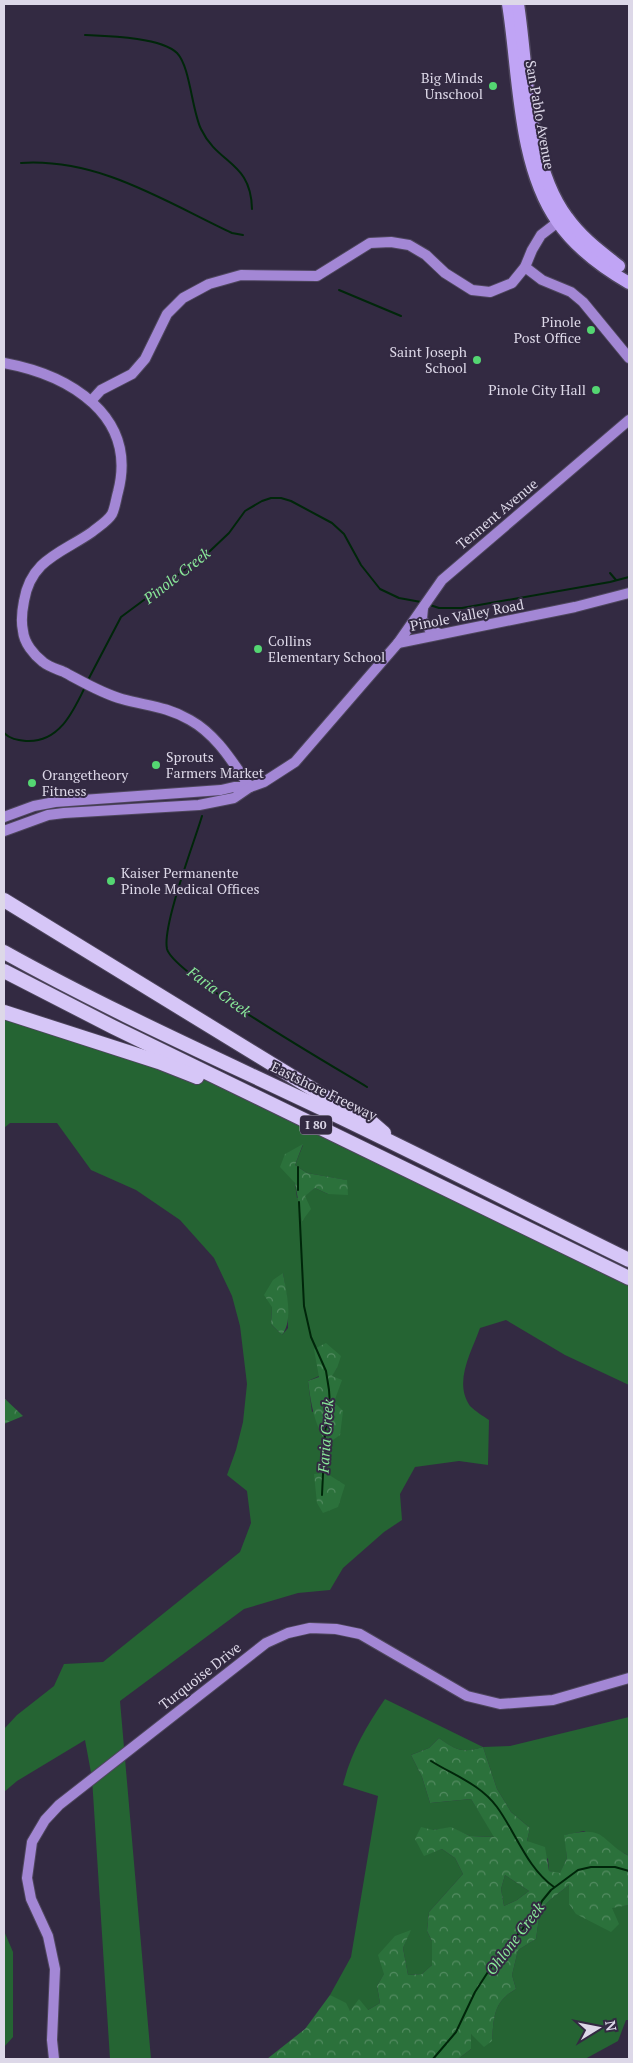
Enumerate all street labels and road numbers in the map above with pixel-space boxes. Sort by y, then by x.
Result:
street label: San Pablo Avenue [522,59,559,171]
street label: Tennent Avenue [452,474,541,553]
street label: Pinole Valley Road [408,594,526,635]
street label: Eastshore Freeway [268,1057,381,1125]
road number: I 80 [300,1116,332,1134]
street label: Turquoise Drive [155,1638,245,1714]

